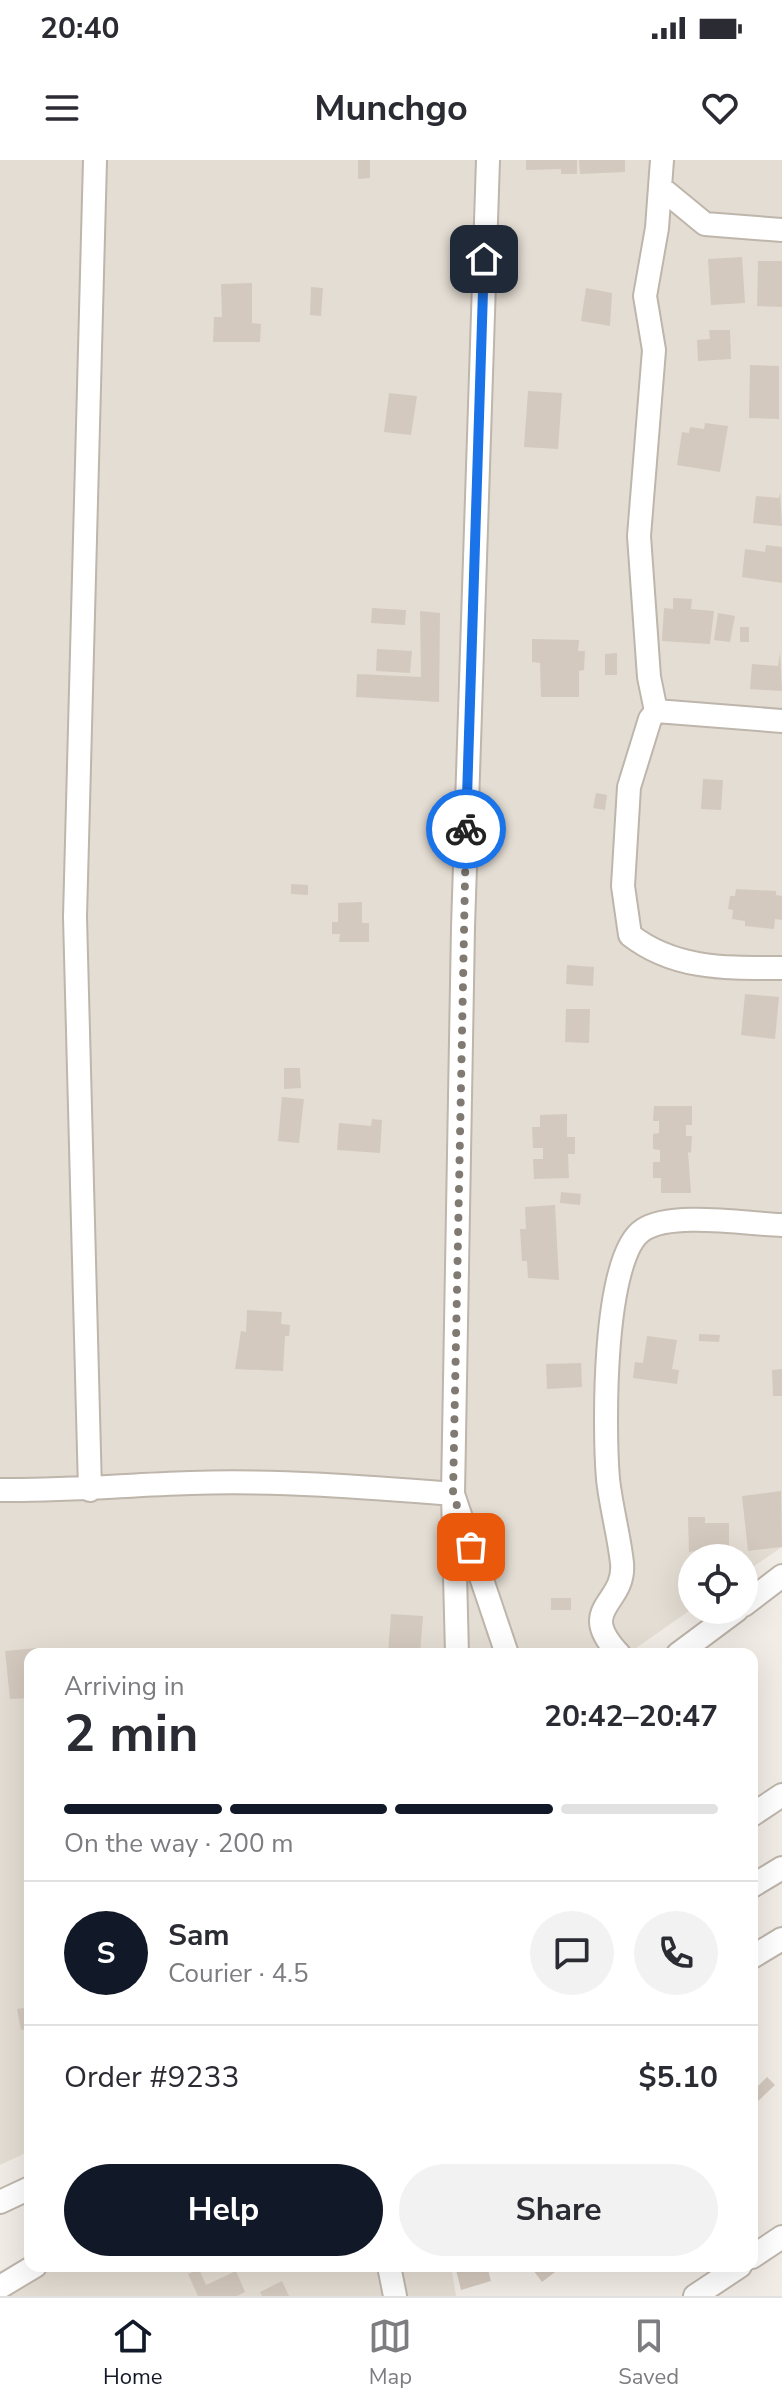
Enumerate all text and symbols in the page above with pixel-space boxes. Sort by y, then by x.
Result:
text: 20:40 [40,8,119,49]
text: Munchgo [314,84,468,133]
icon: menu [40,86,84,130]
icon: heart [698,86,742,130]
pin [450,225,518,293]
icon: home [462,237,506,281]
courier [426,789,506,869]
icon: bike [444,807,488,851]
pin [437,1513,505,1581]
icon: bag [449,1525,493,1569]
map controls [678,1544,758,1624]
button: locate [678,1544,758,1624]
text: Arriving in [64,1669,185,1704]
text: 20:42–20:47 [544,1696,718,1737]
text: 2 min [64,1698,199,1769]
text: On the way · 200 m [64,1826,293,1861]
button: chat [530,1911,614,1995]
button: phone [634,1911,718,1995]
text: Sam [168,1915,230,1956]
text: S [97,1933,115,1974]
text: Courier · 4.5 [168,1956,309,1991]
text: Order #9233 [64,2057,239,2098]
text: $5.10 [639,2057,718,2098]
button: Help [64,2164,383,2256]
button: Share [399,2164,718,2256]
tab: Home [103,2314,162,2392]
tab: Map [368,2314,412,2392]
tab: Saved [618,2314,679,2392]

